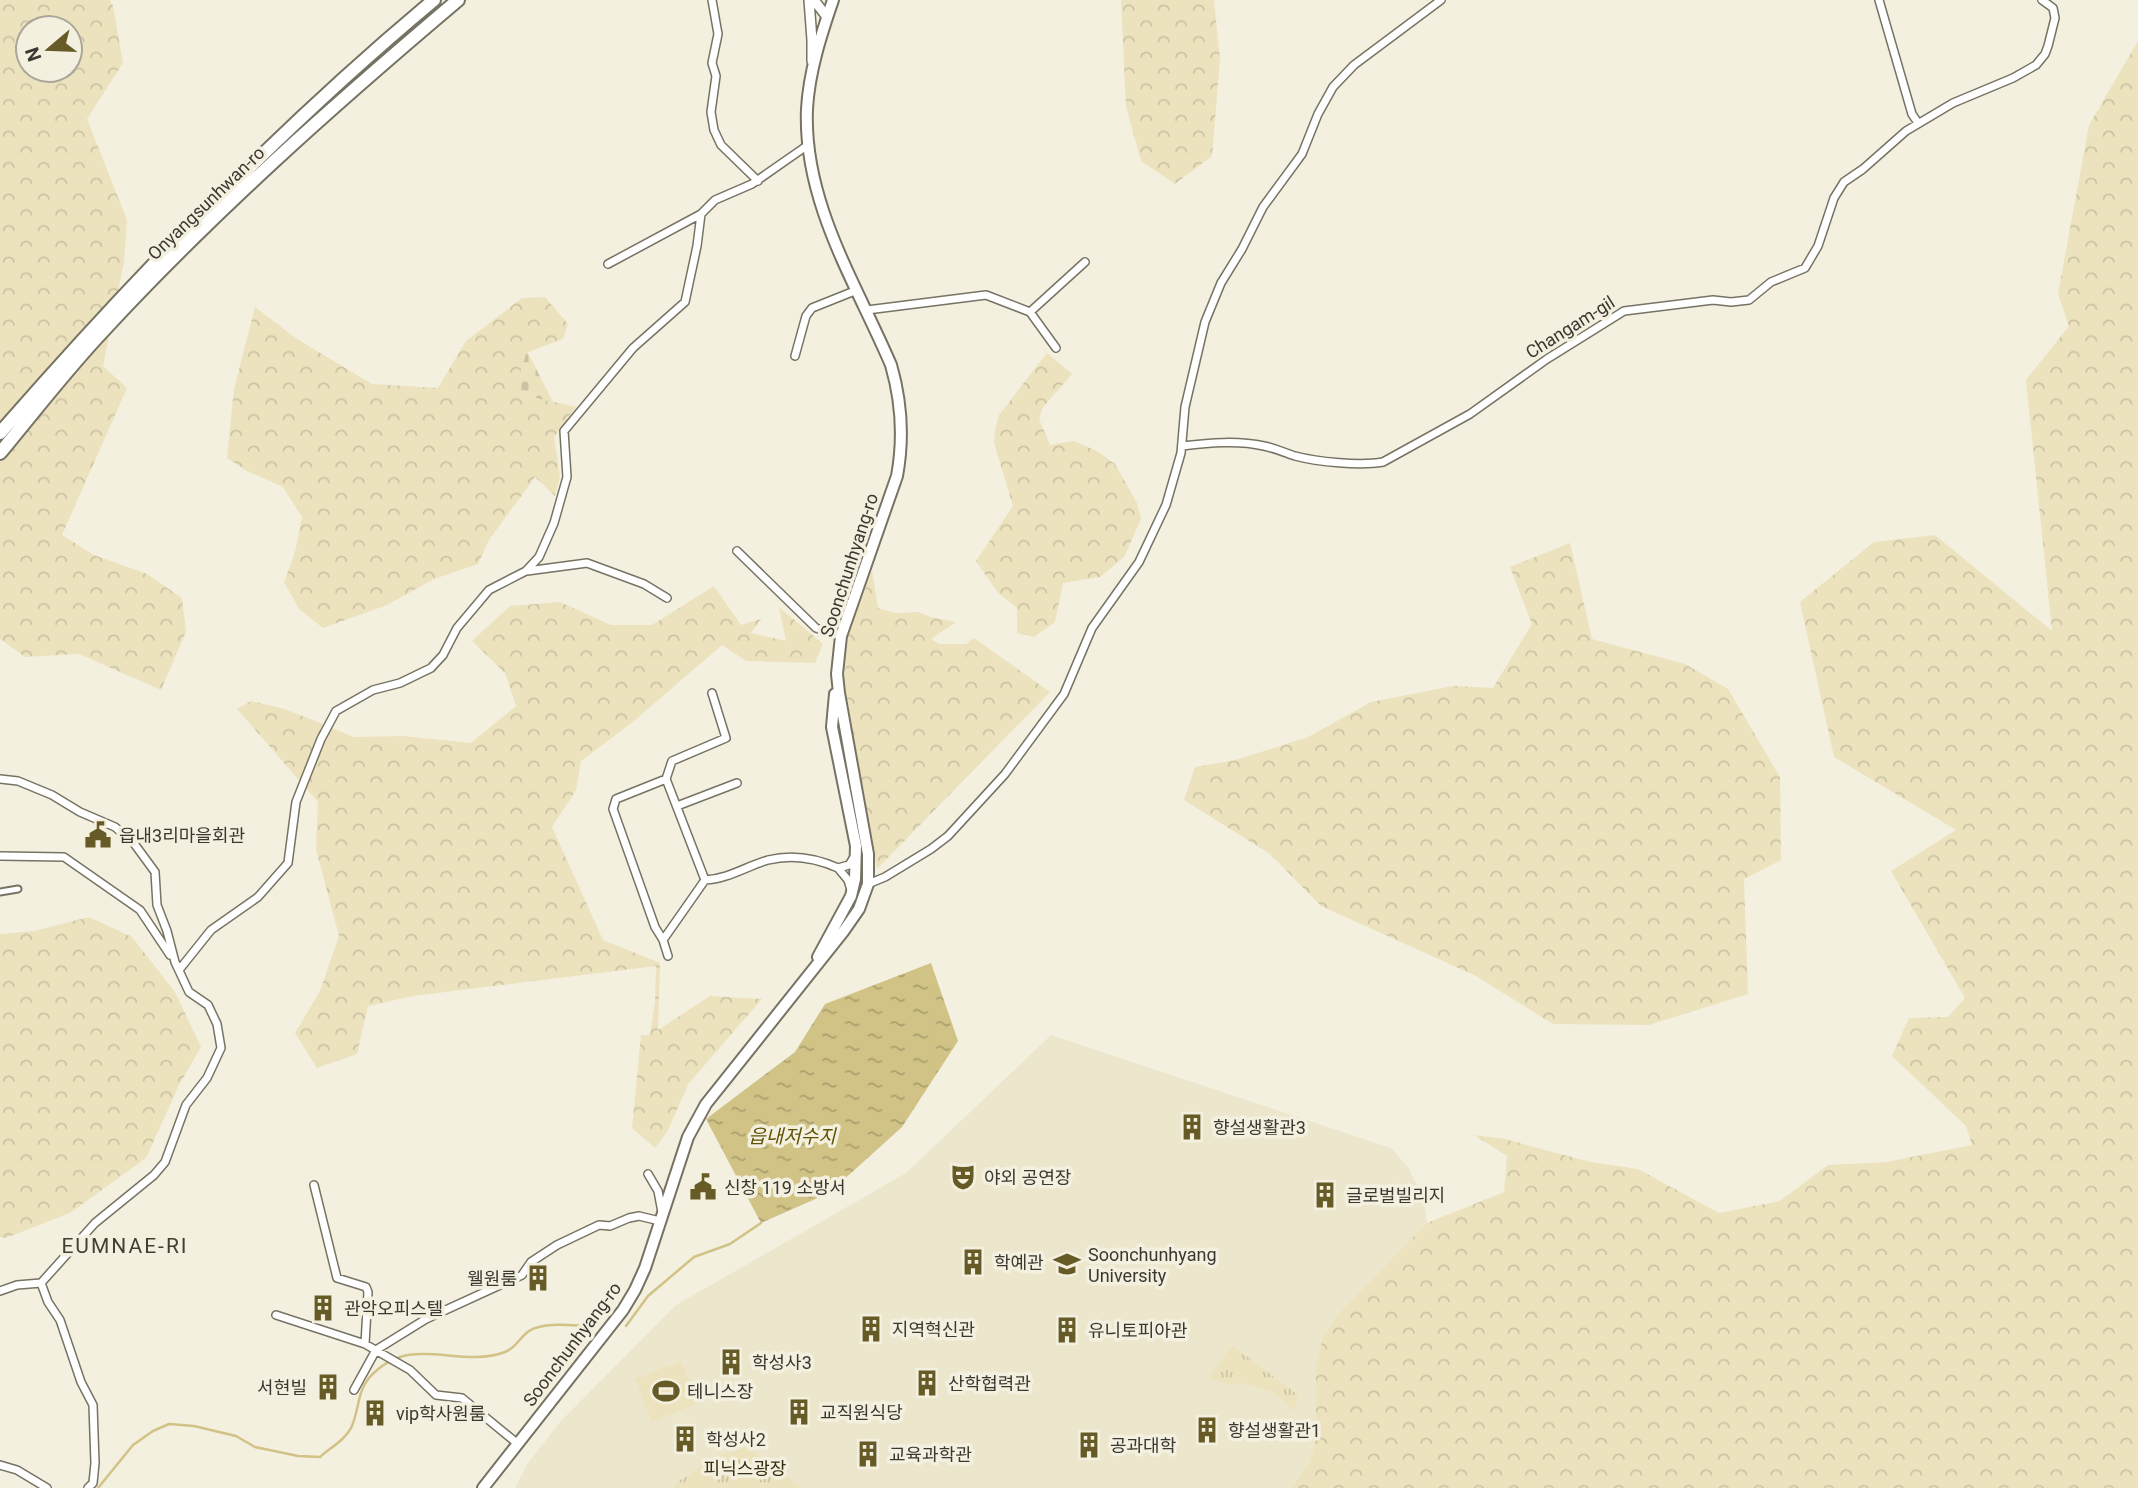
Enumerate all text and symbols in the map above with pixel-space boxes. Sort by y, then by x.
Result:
north arrow [14,14,84,84]
text: N [20,44,46,64]
street label: Onyangsunhwan-ro [143,142,269,264]
street label: Changam-gil [1522,291,1618,363]
street label: Soonchunhyang-ro [816,491,882,639]
public building icon: 읍내3리마을회관 [83,820,113,850]
place label: 읍내3리마을회관 [119,825,245,846]
building icon: 향설생활관3 [1177,1112,1207,1142]
place label: 향설생활관3 [1213,1117,1306,1138]
water label: 읍내저수지 [748,1125,837,1148]
theatre icon: 야외 공연장 [948,1162,978,1192]
place label: 야외 공연장 [984,1167,1071,1188]
public building icon: 신창 119 소방서 [688,1172,718,1202]
place label: 신창 119 소방서 [724,1177,846,1198]
building icon: 글로벌빌리지 [1310,1180,1340,1210]
place label: 글로벌빌리지 [1346,1185,1445,1206]
district label: EUMNAE-RI [61,1234,189,1258]
place label: Soonchunhyang University [1088,1244,1217,1286]
building icon: 학예관 [958,1247,988,1277]
school or university icon: Soonchunhyang University [1052,1249,1082,1279]
place label: 학예관 [994,1252,1044,1273]
building icon: 웰원룸 [523,1263,553,1293]
place label: 웰원룸 [467,1268,517,1289]
street label: Soonchunhyang-ro [519,1278,625,1410]
building icon: 관악오피스텔 [308,1293,338,1323]
place label: 관악오피스텔 [344,1298,443,1319]
building icon: 지역혁신관 [856,1314,886,1344]
building icon: 유니토피아관 [1052,1315,1082,1345]
place label: 지역혁신관 [892,1319,975,1340]
place label: 유니토피아관 [1088,1320,1188,1341]
building icon: 학성사3 [716,1347,746,1377]
place label: 학성사3 [752,1352,812,1373]
building icon: 산학협력관 [912,1368,942,1398]
building icon: 서현빌 [313,1372,343,1402]
place label: 산학협력관 [948,1373,1031,1394]
sports icon: 테니스장 [651,1376,681,1406]
place label: 서현빌 [257,1377,307,1398]
place label: 테니스장 [687,1381,753,1402]
building icon: 교직원식당 [784,1397,814,1427]
building icon: vip학사원룸 [360,1398,390,1428]
place label: 교직원식당 [820,1402,903,1423]
place label: vip학사원룸 [396,1403,485,1424]
building icon: 향설생활관1 [1192,1415,1222,1445]
place label: 향설생활관1 [1228,1420,1321,1441]
building icon: 학성사2 [670,1424,700,1454]
place label: 학성사2 [706,1429,766,1450]
building icon: 공과대학 [1074,1430,1104,1460]
place label: 공과대학 [1110,1435,1176,1456]
building icon: 교육과학관 [853,1439,883,1469]
place label: 교육과학관 [889,1444,972,1465]
park label: 피닉스광장 [704,1458,786,1479]

